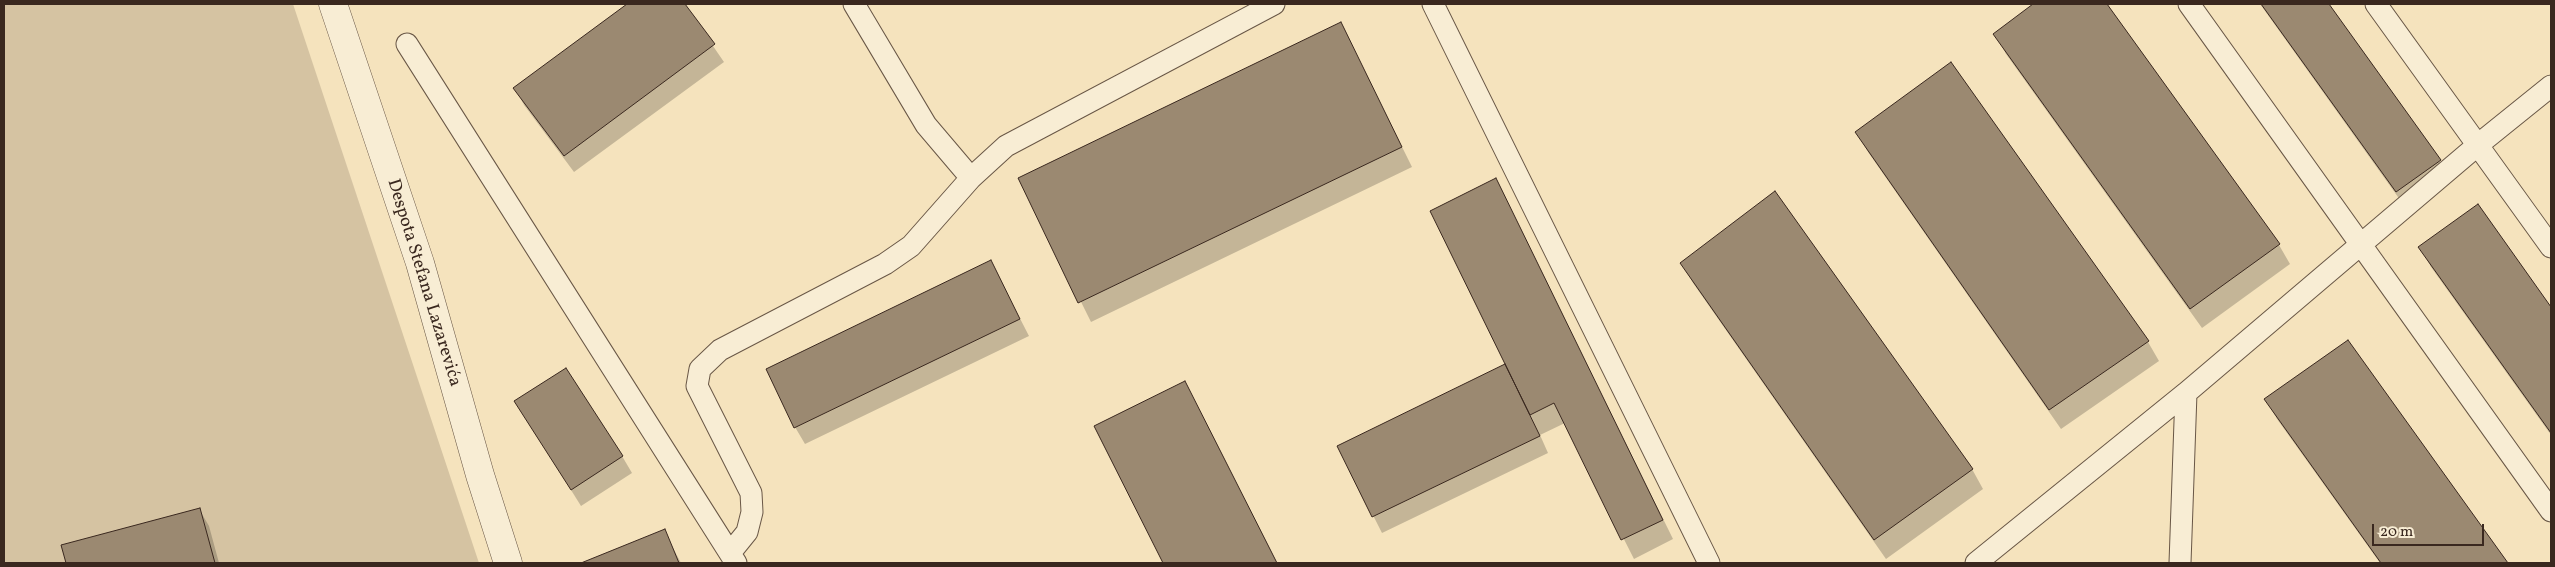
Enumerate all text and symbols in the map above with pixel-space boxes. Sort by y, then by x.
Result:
street label: Despota Stefana Lazarevića [381,177,465,389]
scale bar [2375,514,2488,546]
text: 20 m [2380,522,2413,543]

